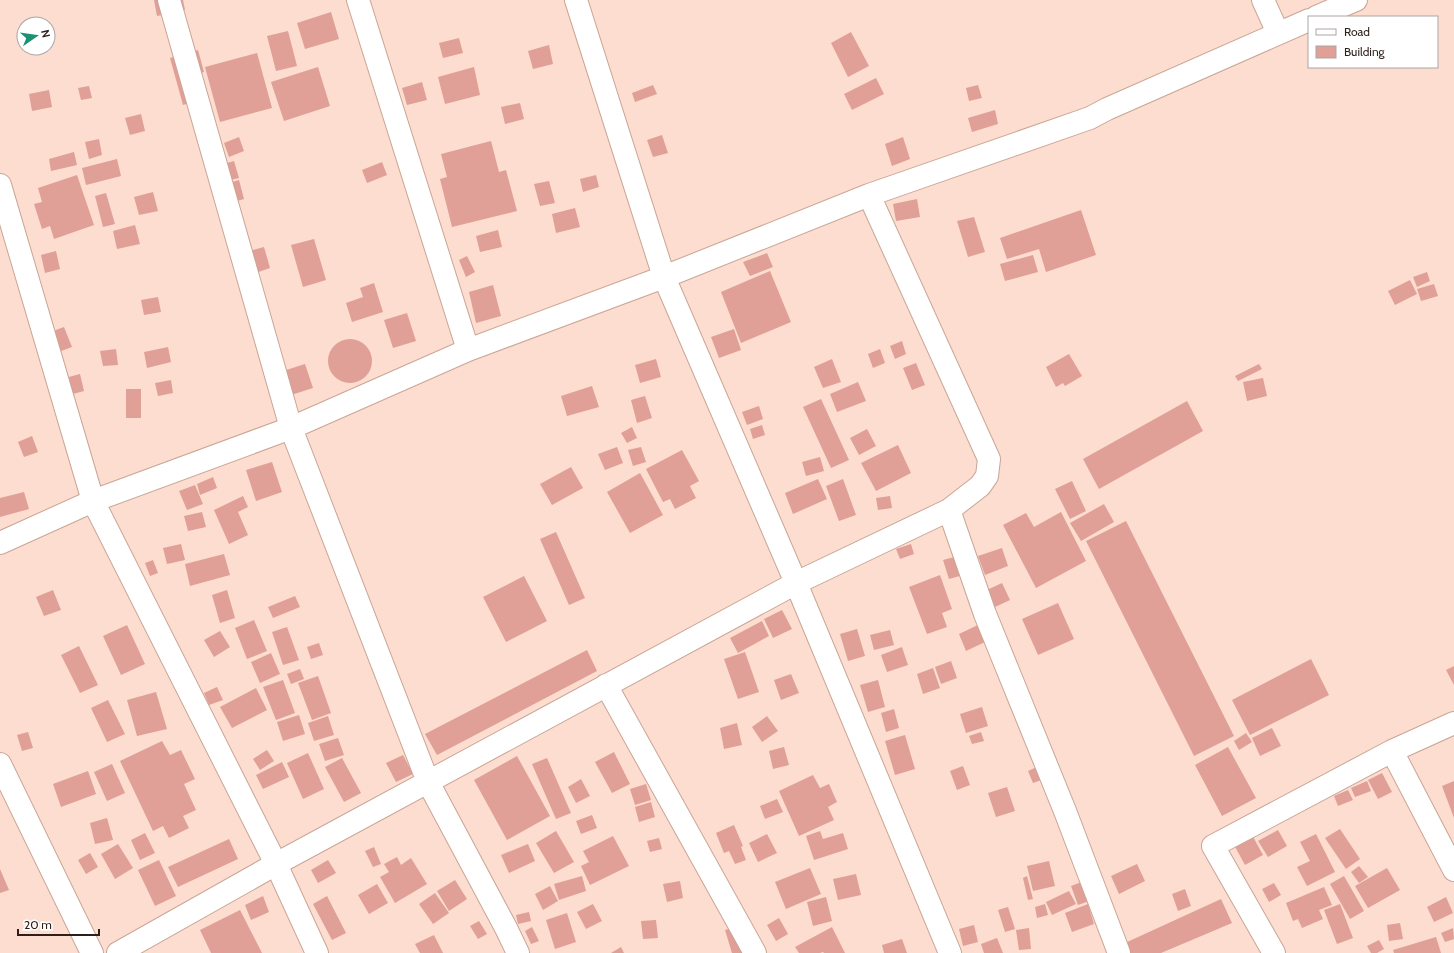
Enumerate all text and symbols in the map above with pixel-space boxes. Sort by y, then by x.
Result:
north arrow [16,16,56,56]
legend [1308,16,1438,68]
text: Road [1344,24,1370,39]
text: N [38,28,53,39]
text: Building [1344,44,1386,59]
scale bar [18,911,99,937]
text: 20 m [24,917,52,932]

